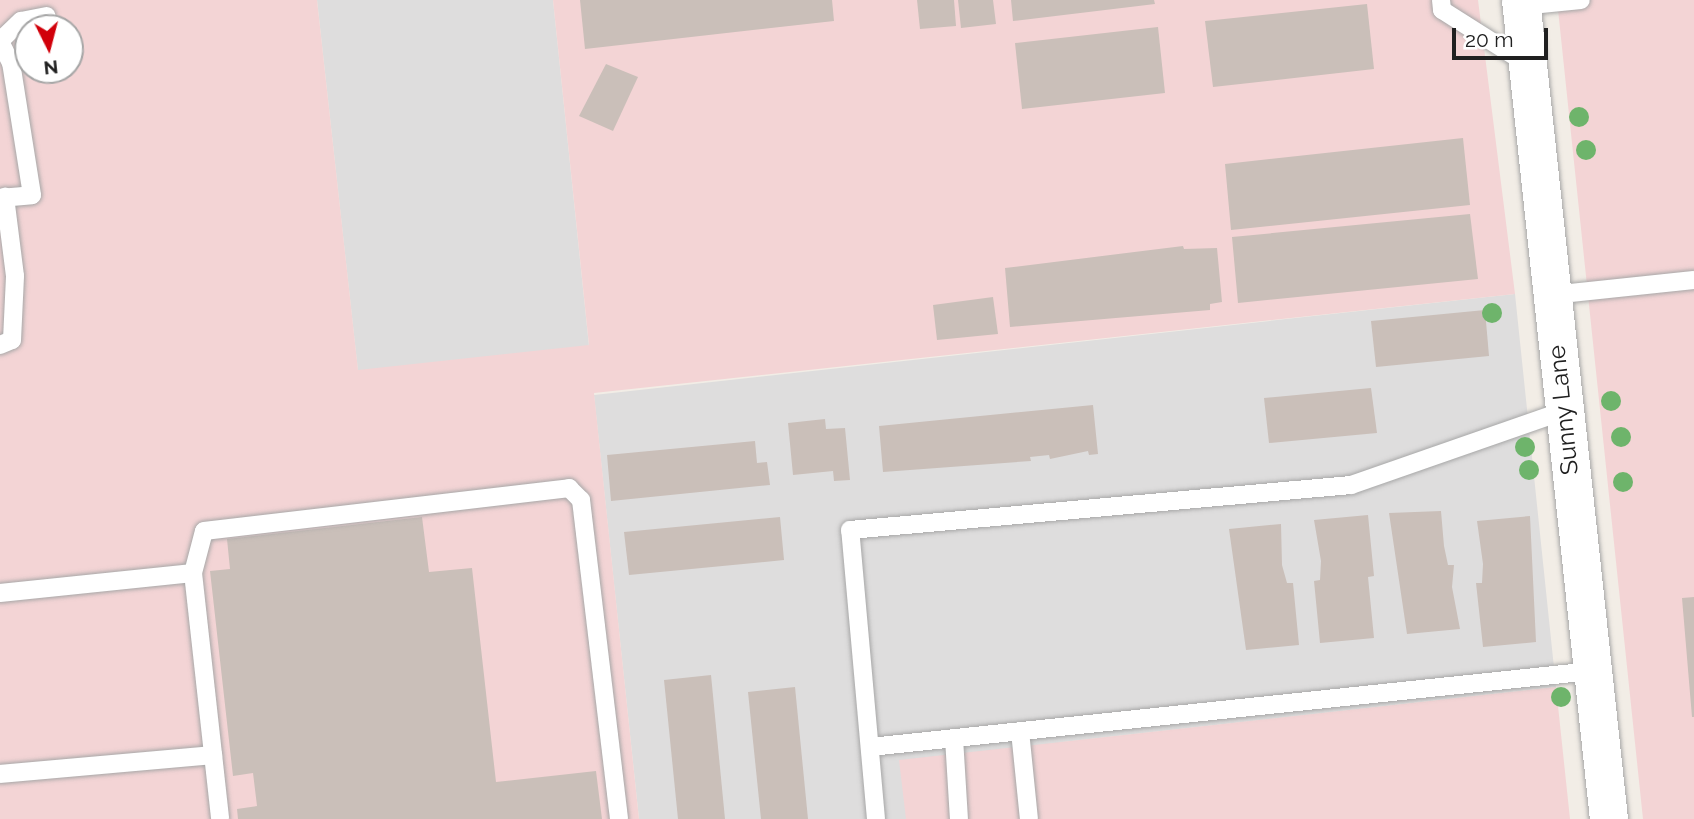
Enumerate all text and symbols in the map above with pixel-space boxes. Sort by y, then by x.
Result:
north arrow [14,14,84,84]
scale bar [1456,14,1552,58]
text: 20 m [1465,27,1513,52]
text: N [43,56,59,80]
street label: Sunny Lane [1542,343,1584,477]

